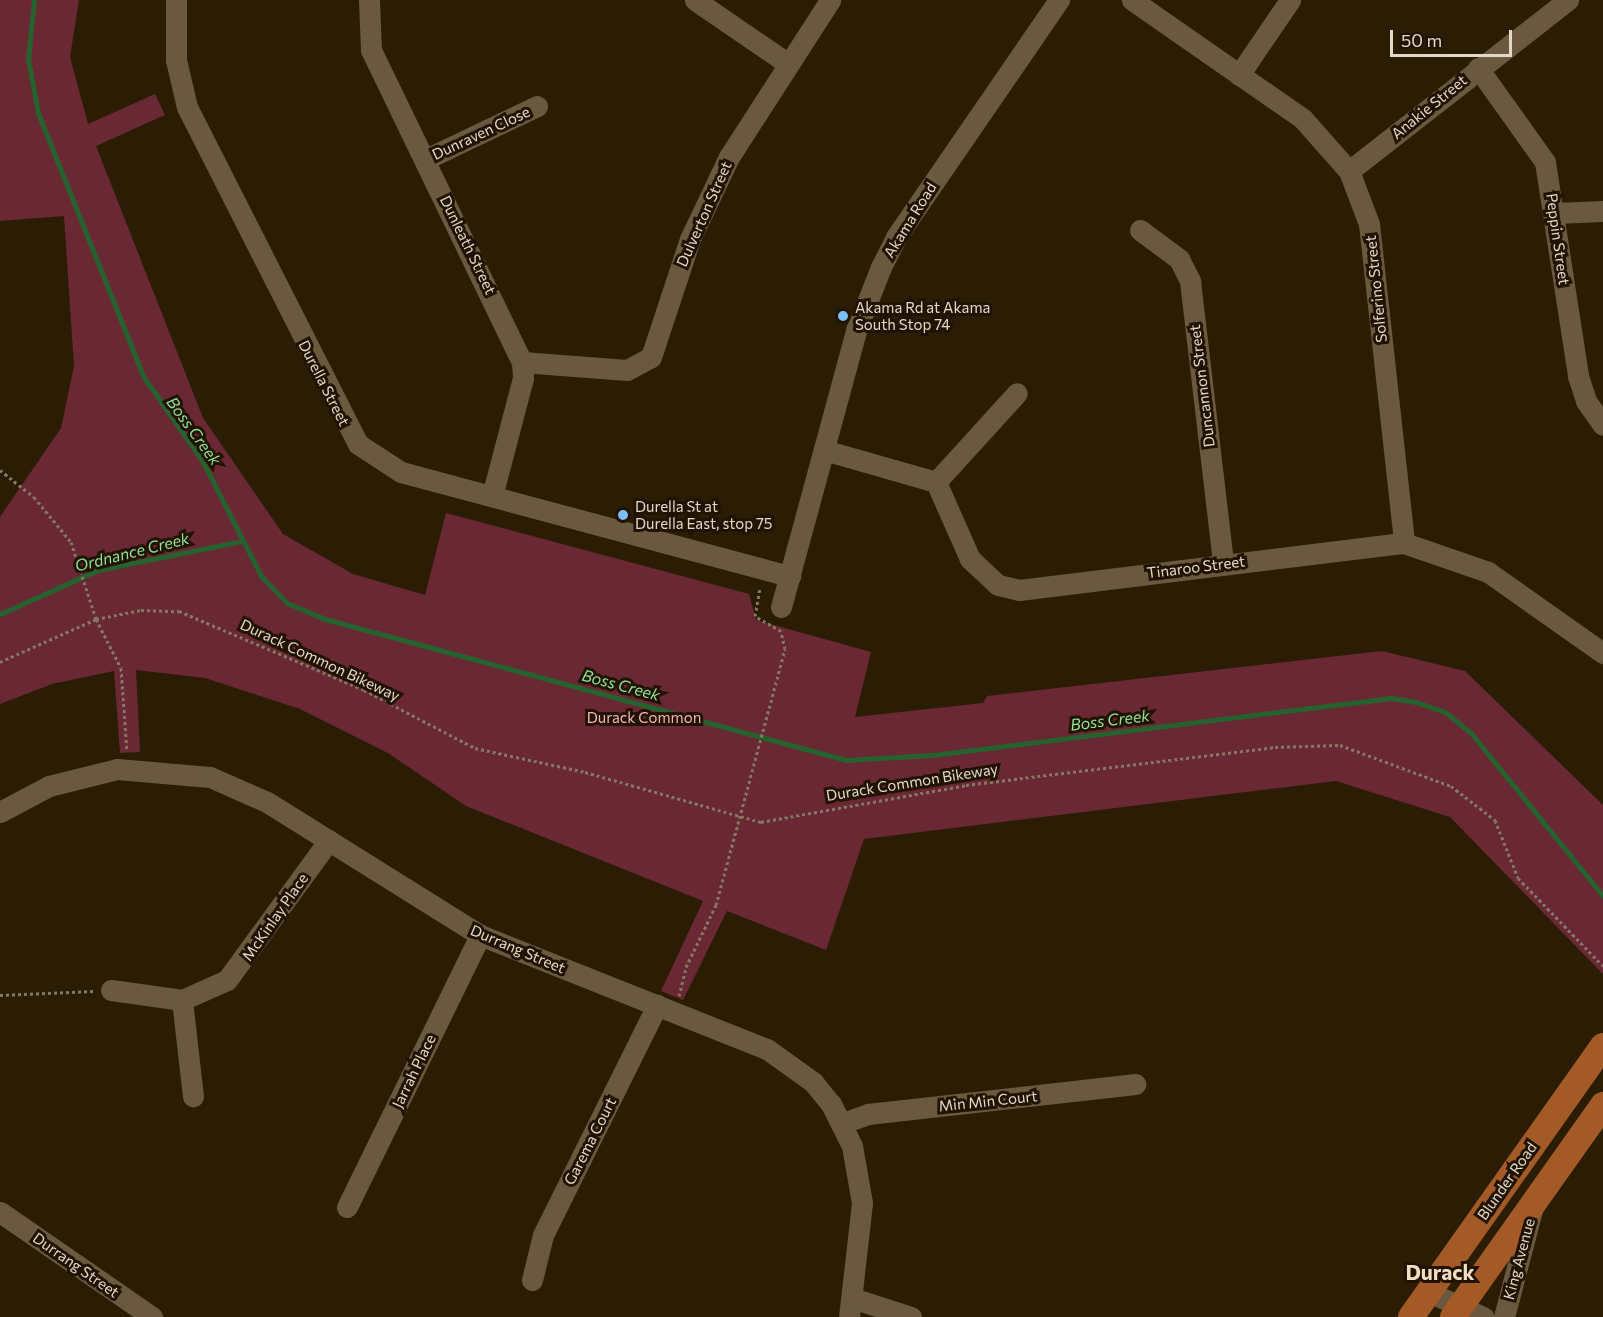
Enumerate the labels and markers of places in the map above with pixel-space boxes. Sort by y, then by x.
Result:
place label: Akama Rd at Akama South Stop 74 [855,298,990,333]
marker: Akama Rd at Akama South Stop 74 [836,309,850,323]
place label: Durella St at Durella East, stop 75 [635,497,772,532]
marker: Durella St at Durella East, stop 75 [616,508,630,522]

